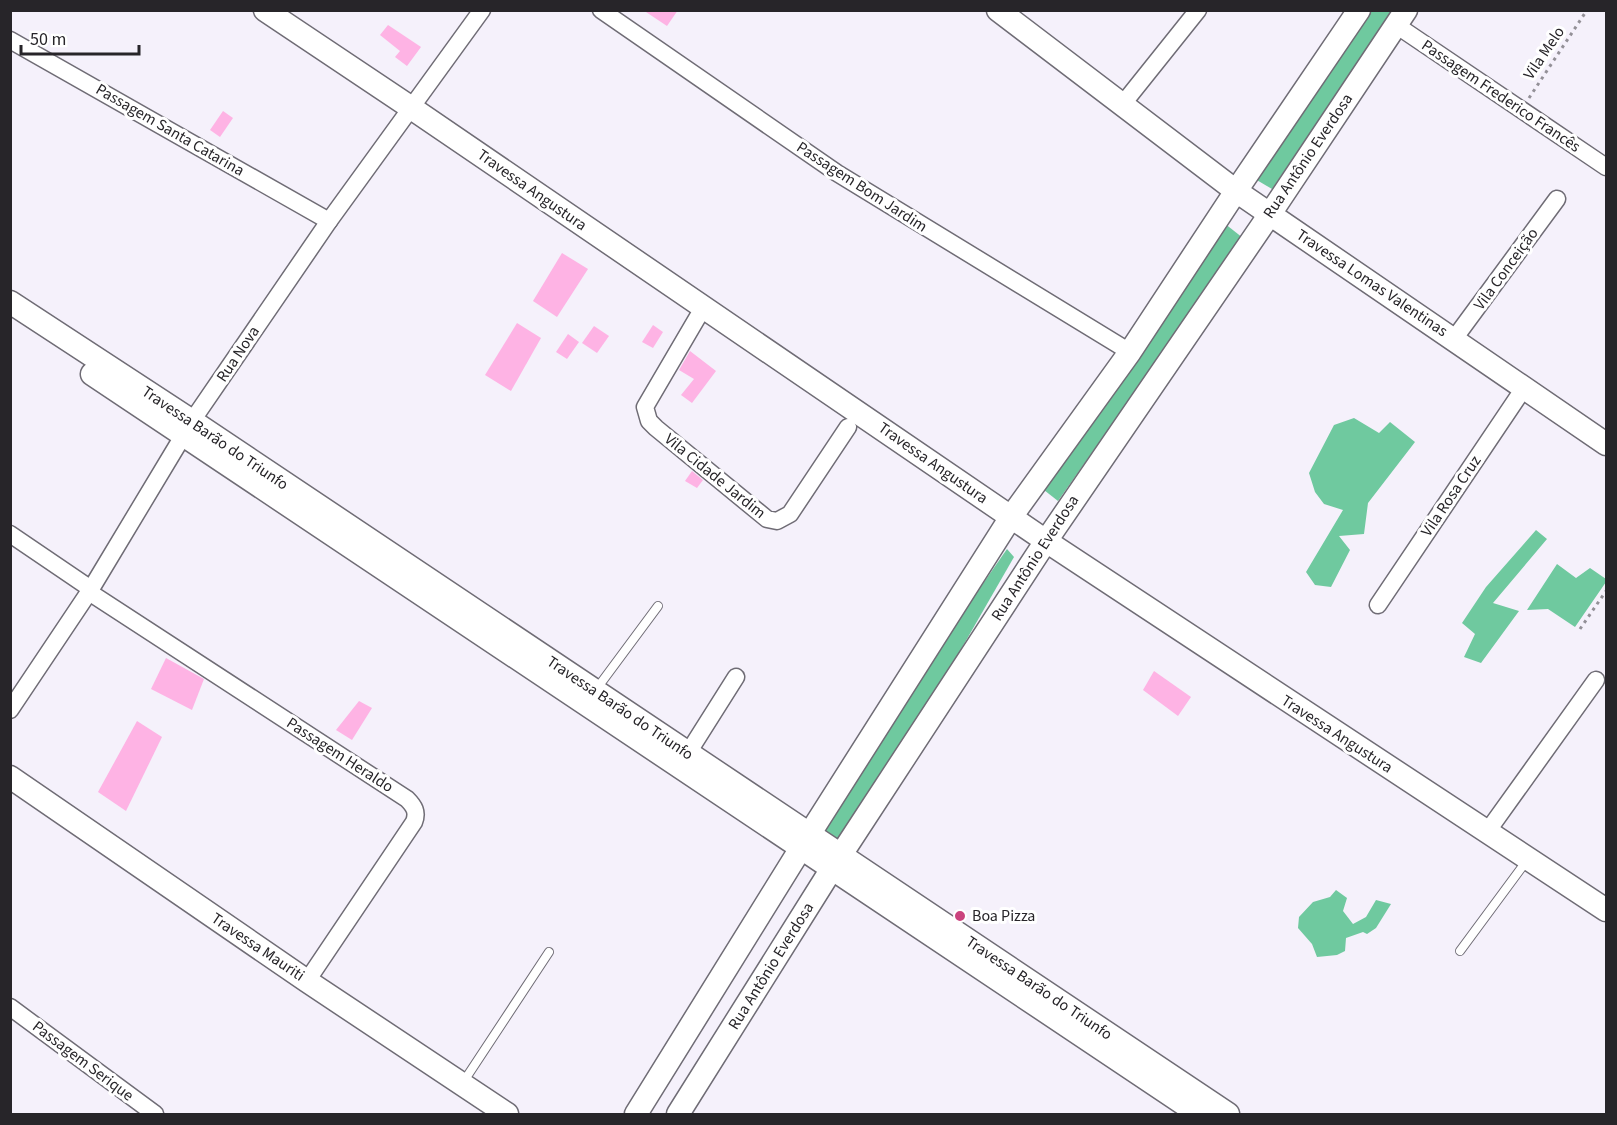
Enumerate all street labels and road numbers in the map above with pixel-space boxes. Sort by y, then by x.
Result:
street label: Vila Melo [1518,22,1570,84]
street label: Passagem Frederico Francês [1417,34,1585,158]
street label: Passagem Santa Catarina [92,78,248,182]
street label: Rua Antônio Everdosa [1258,89,1358,223]
street label: Passagem Bom Jardim [792,136,932,238]
street label: Travessa Angustura [473,144,591,236]
street label: Vila Conceição [1469,223,1543,315]
street label: Travessa Lomas Valentinas [1292,224,1452,342]
street label: Rua Nova [211,322,265,386]
street label: Travessa Barão do Triunfo [137,381,293,495]
street label: Travessa Angustura [874,417,992,509]
street label: Vila Cidade Jardim [660,428,770,524]
street label: Vila Rosa Cruz [1416,451,1486,541]
street label: Rua Antônio Everdosa [986,491,1084,625]
street label: Travessa Barão do Triunfo [542,651,698,765]
street label: Travessa Angustura [1277,690,1397,778]
street label: Passagem Heraldo [282,712,398,798]
street label: Rua Antônio Everdosa [723,898,819,1034]
street label: Travessa Mauriti [207,908,309,986]
street label: Travessa Barão do Triunfo [961,931,1117,1045]
street label: Passagem Serique [28,1016,138,1106]

